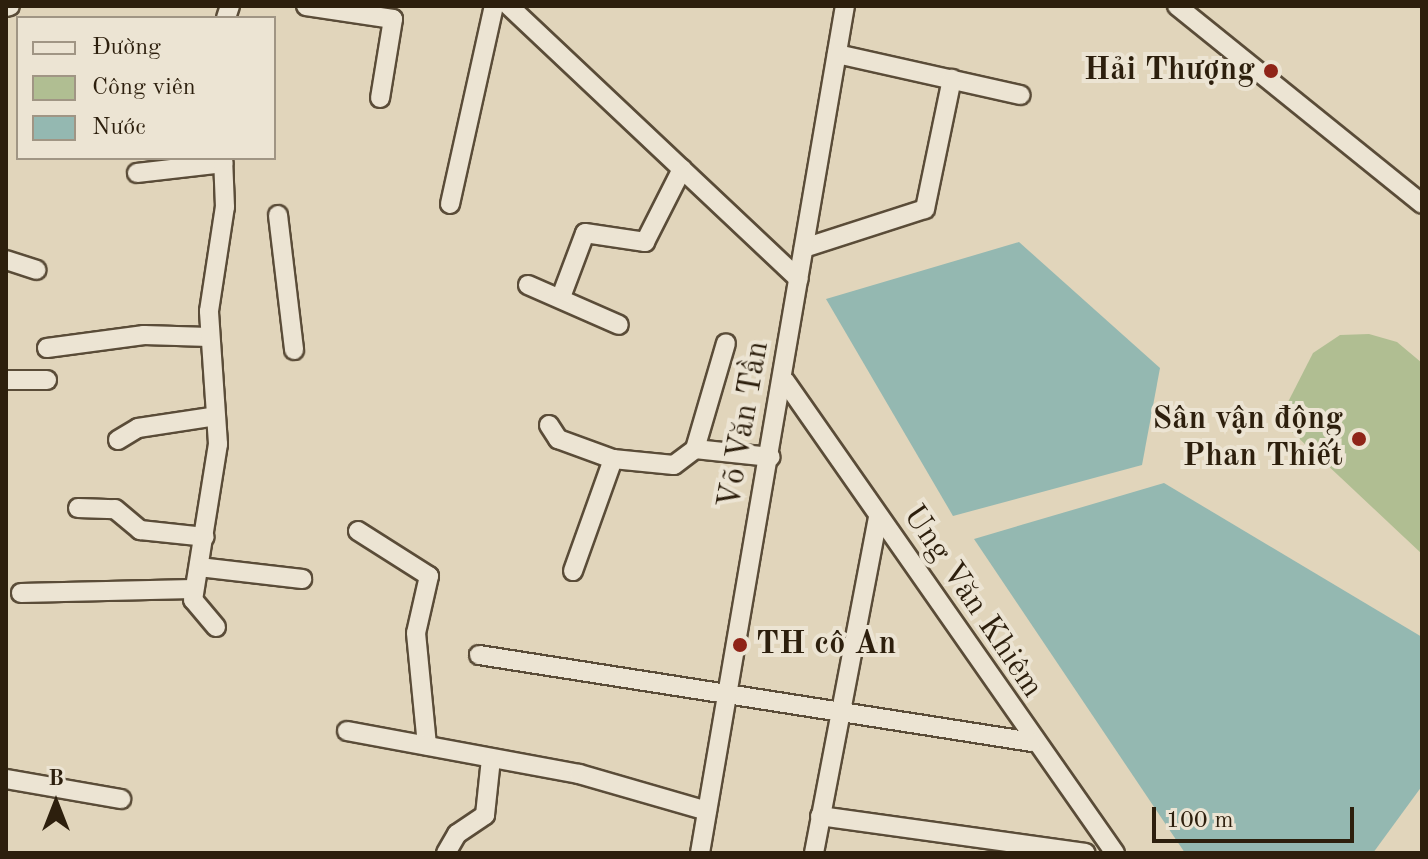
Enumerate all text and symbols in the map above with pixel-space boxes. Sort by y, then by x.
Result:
legend [16,16,276,160]
text: Đường [92,36,161,60]
place label: Hải Thượng [1084,52,1255,90]
marker: Hải Thượng [1262,62,1280,80]
text: Công viên [92,76,196,100]
text: Nước [92,116,146,140]
street label: Võ Văn Tần [711,338,779,512]
place label: Sân vận động Phan Thiết [1152,402,1343,477]
marker: Sân vận động Phan Thiết [1350,430,1368,448]
street label: Ung Văn Khiêm [894,498,1050,706]
place label: TH cô An [756,626,896,664]
marker: TH cô An [731,636,749,654]
north arrow [16,763,96,843]
text: B [48,768,64,790]
scale bar [1156,791,1358,841]
text: 100 m [1166,809,1234,833]

